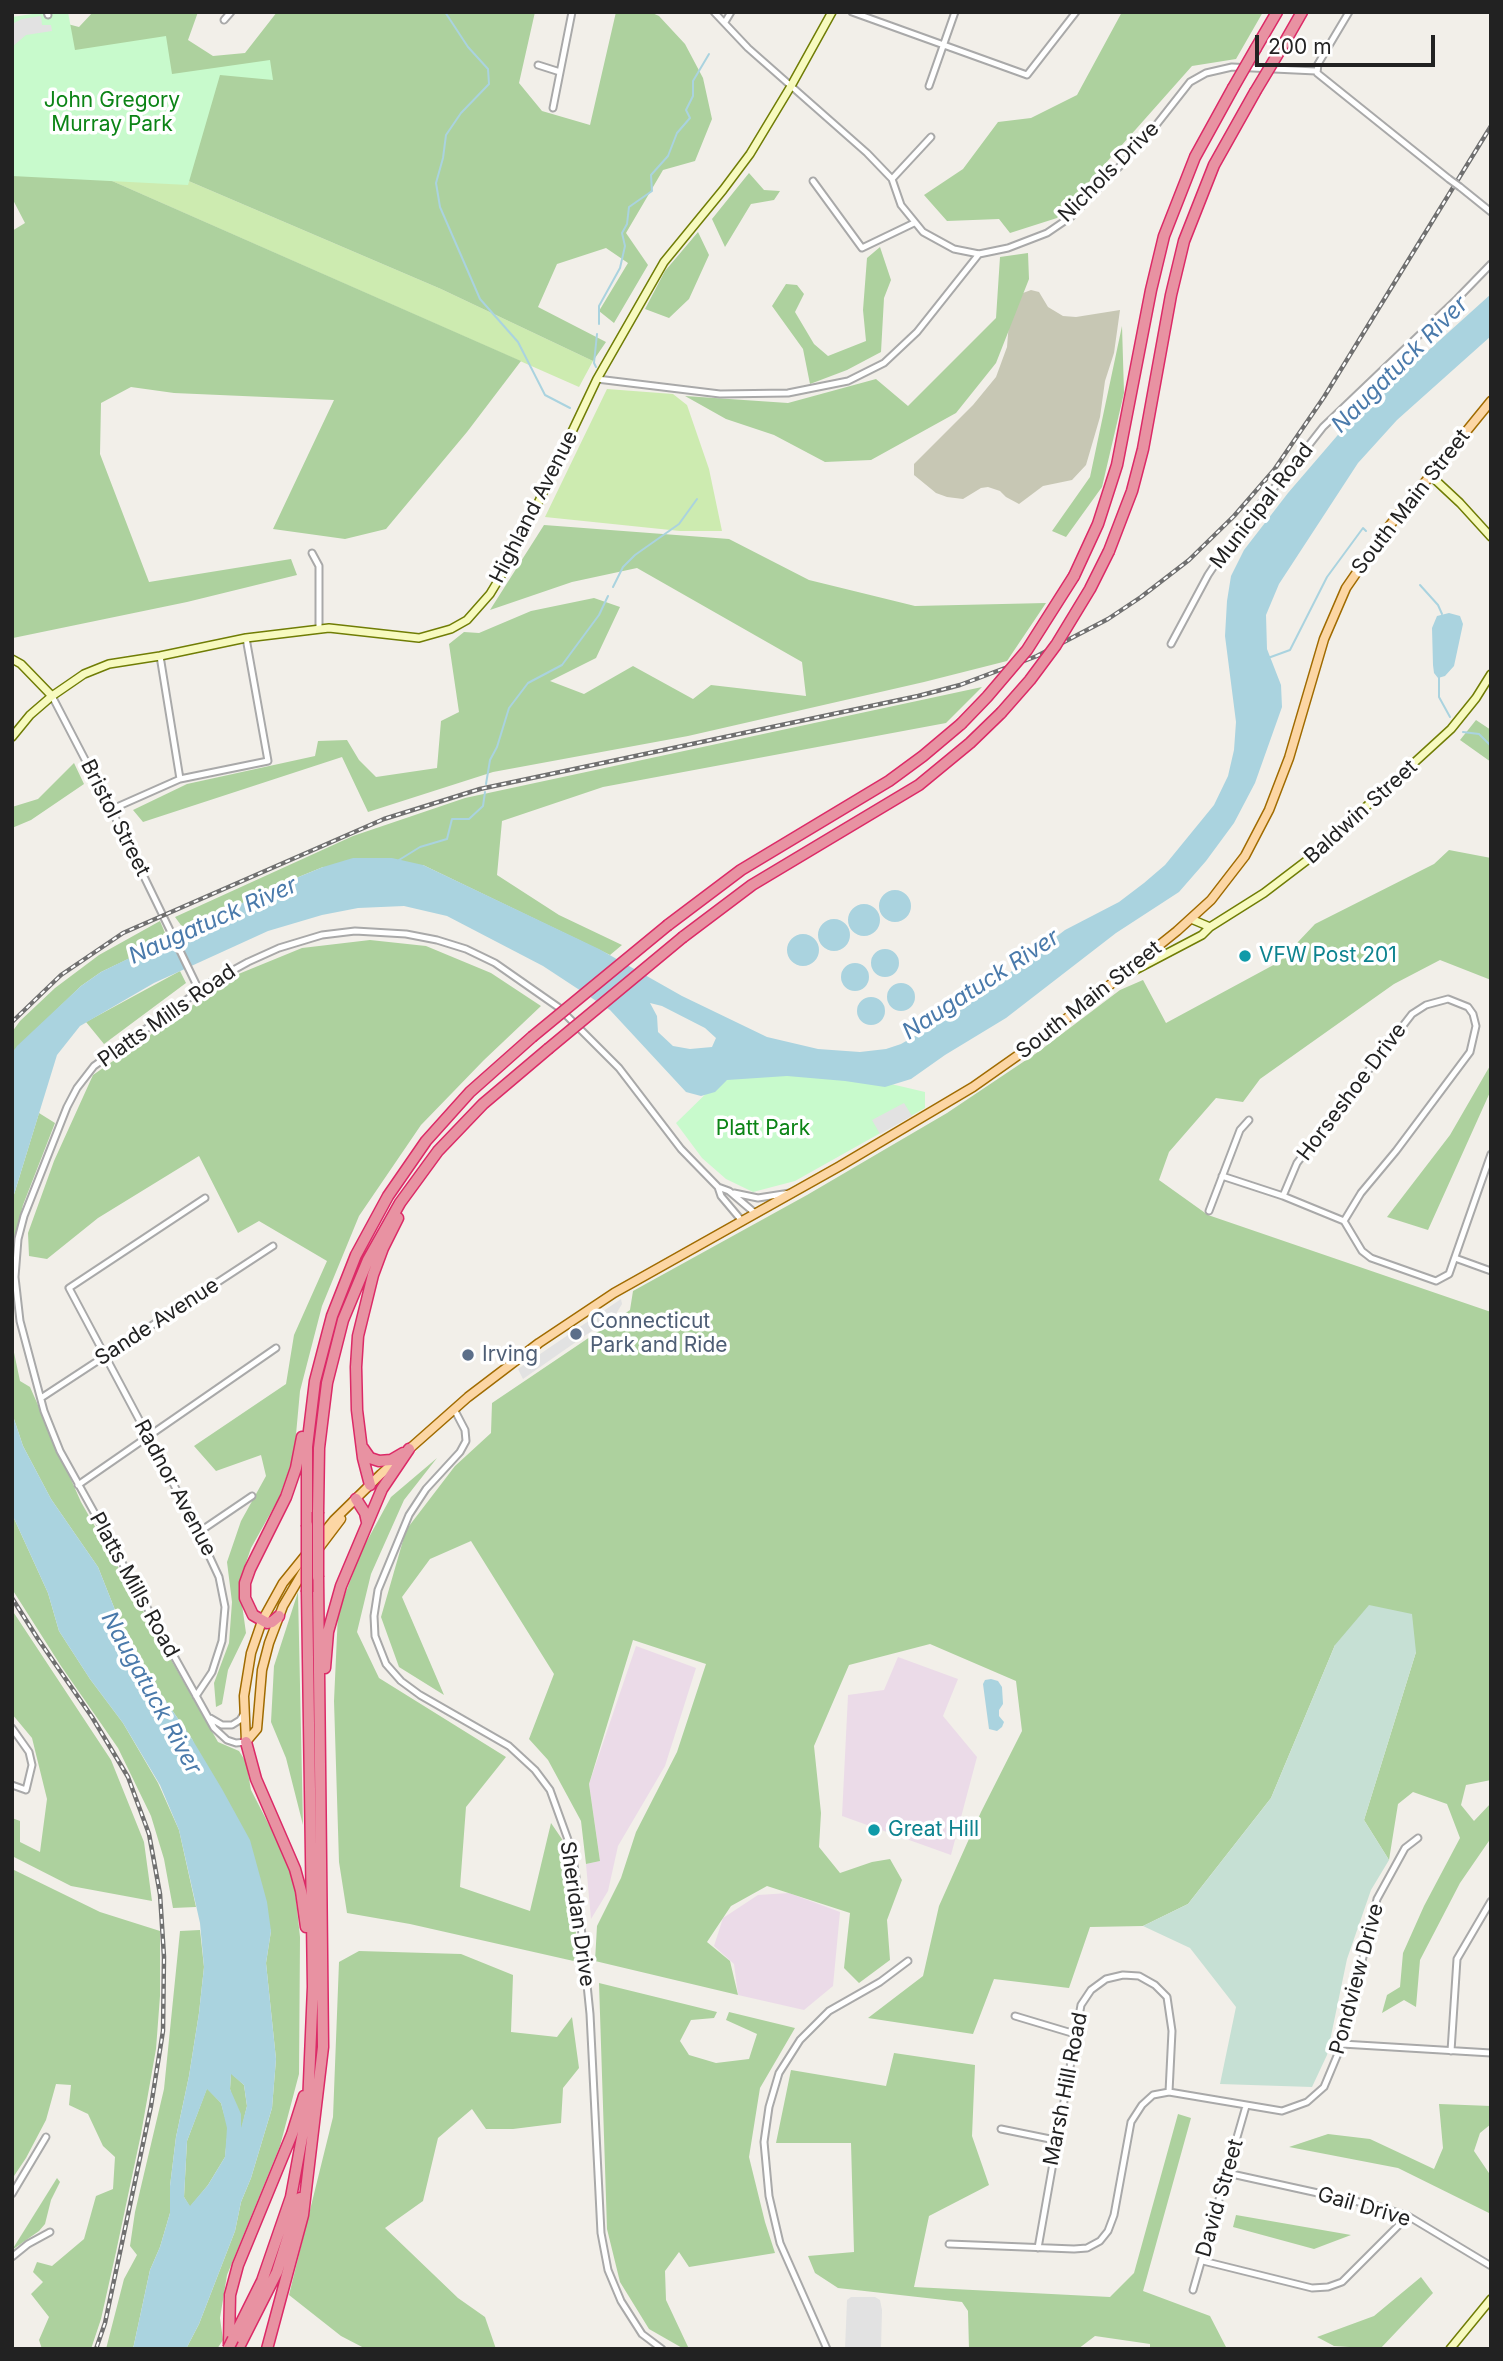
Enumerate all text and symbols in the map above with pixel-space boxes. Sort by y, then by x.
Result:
scale bar [1258,21,1438,65]
text: 200 m [1268,34,1332,59]
park label: John Gregory Murray Park [44,88,180,138]
street label: Nichols Drive [1053,116,1165,228]
water label: Naugatuck River [1326,291,1474,439]
street label: South Main Street [1347,424,1475,580]
street label: Highland Avenue [485,427,583,587]
street label: Municipal Road [1205,438,1319,574]
street label: Bristol Street [75,755,155,881]
street label: Baldwin Street [1299,755,1423,869]
water label: Naugatuck River [125,871,301,971]
water label: Naugatuck River [897,924,1065,1046]
street label: South Main Street [1011,936,1167,1064]
place label: VFW Post 201 [1259,943,1397,969]
marker: VFW Post 201 [1237,948,1253,964]
street label: Platts Mills Road [93,959,241,1073]
street label: Horseshoe Drive [1292,1018,1412,1166]
park label: Platt Park [716,1116,810,1142]
street label: Sande Avenue [90,1273,224,1371]
place label: Connecticut Park and Ride [590,1309,728,1359]
marker: Connecticut Park and Ride [568,1326,584,1342]
place label: Irving [482,1342,538,1368]
marker: Irving [460,1347,476,1363]
street label: Radnor Avenue [129,1416,221,1560]
street label: Platts Mills Road [84,1508,184,1662]
water label: Naugatuck River [95,1607,207,1779]
place label: Great Hill [888,1817,979,1843]
marker: Great Hill [866,1822,882,1838]
street label: Sheridan Drive [554,1840,600,1988]
street label: Pondview Drive [1325,1901,1389,2057]
street label: Marsh Hill Road [1039,2010,1093,2168]
street label: David Street [1191,2136,1249,2260]
street label: Gail Drive [1315,2182,1413,2232]

